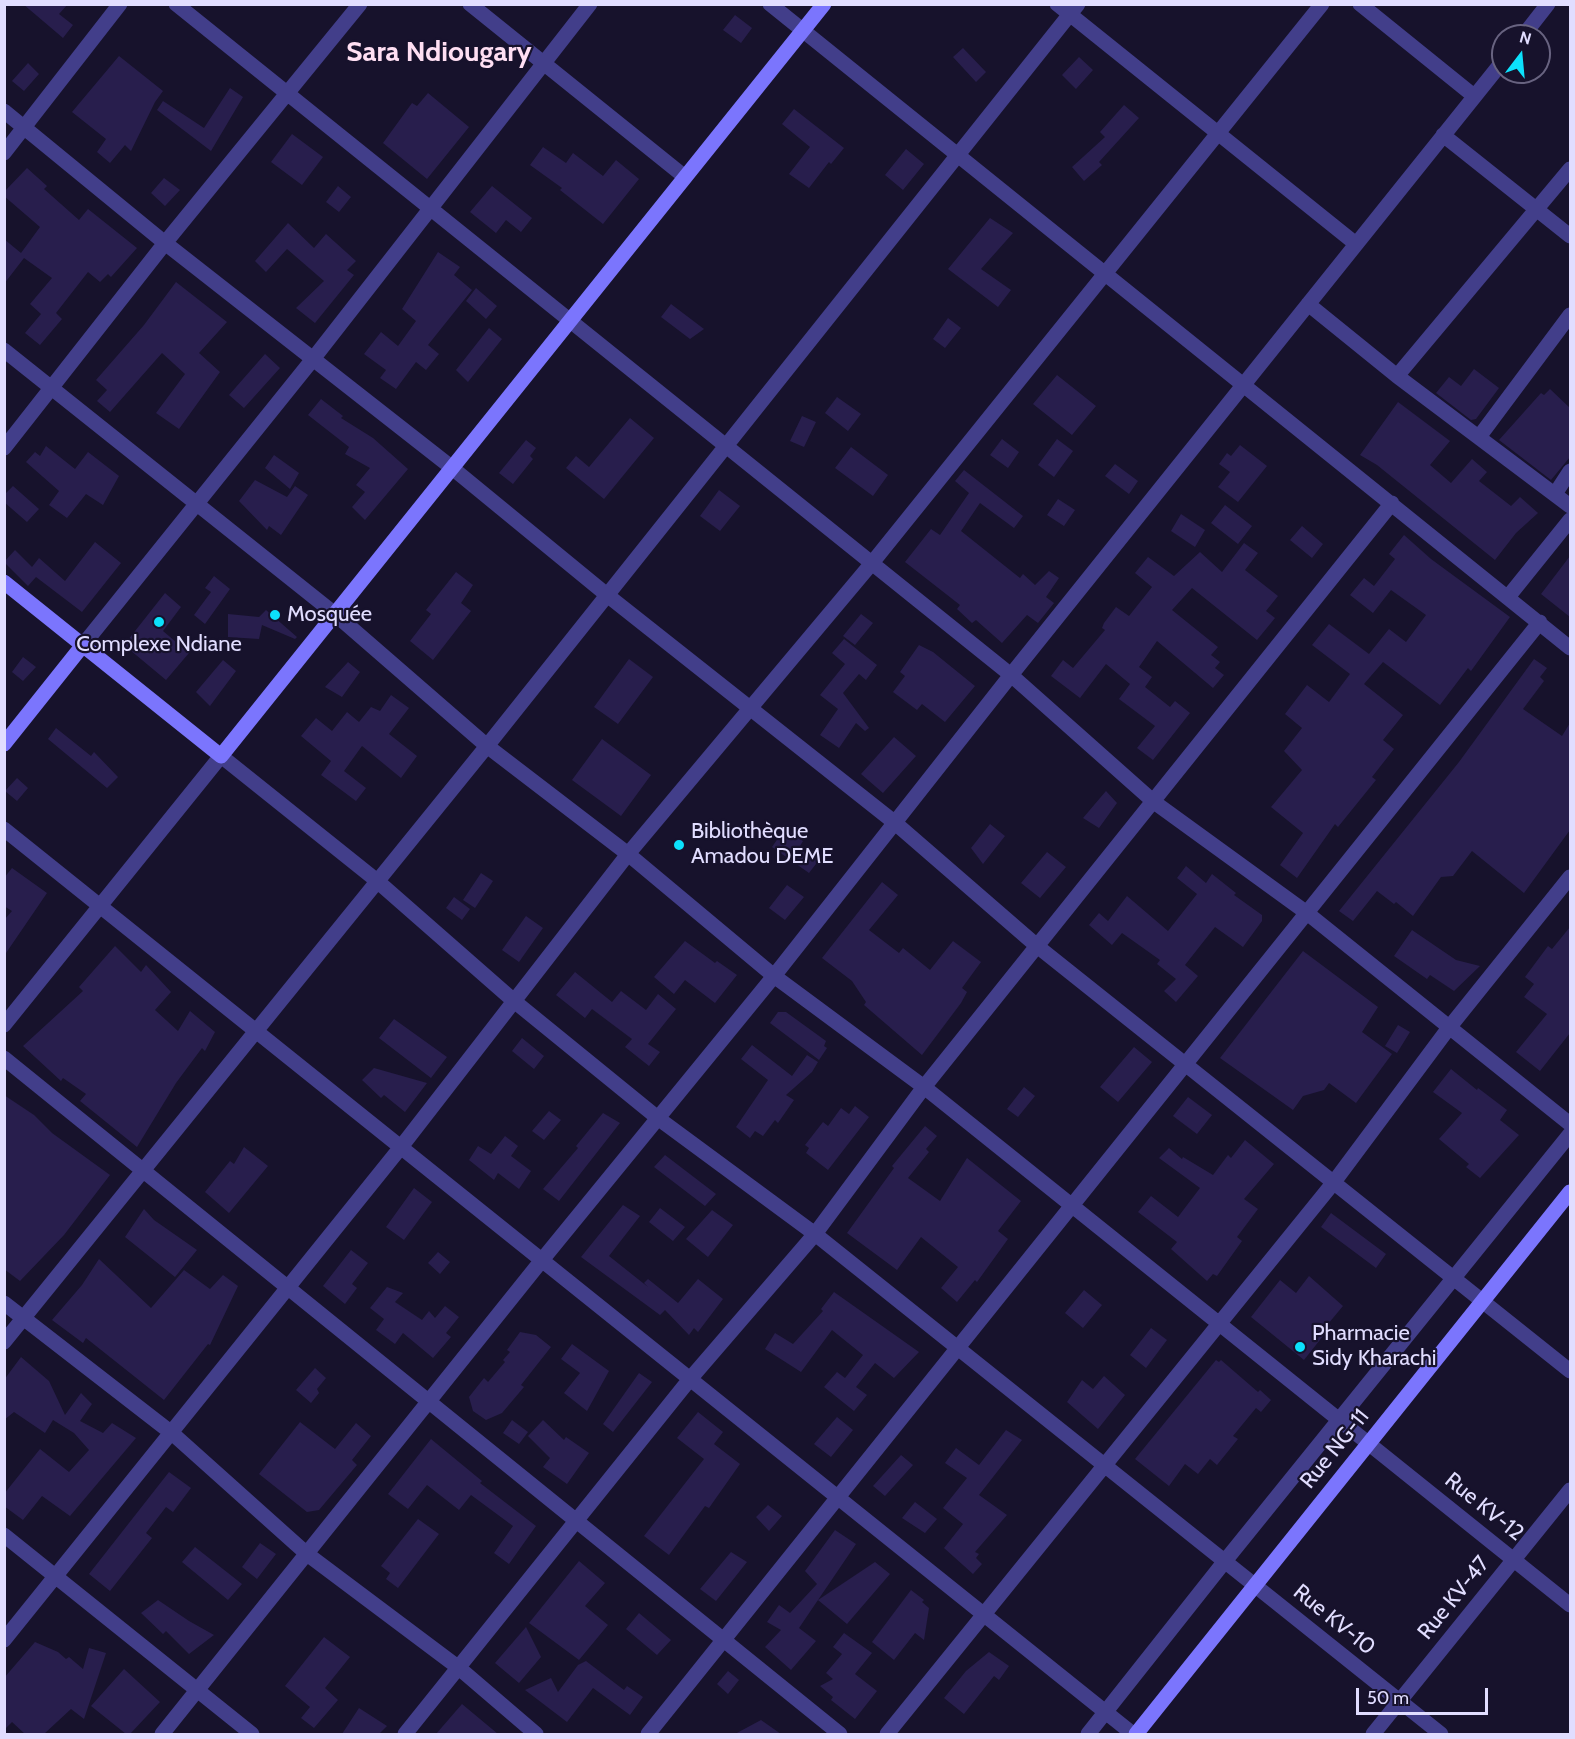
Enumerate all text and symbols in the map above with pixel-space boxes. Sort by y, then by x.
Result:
north arrow [1491,24,1551,84]
text: N [1517,27,1534,49]
district label: Sara Ndiougary [346,36,532,70]
place label: Mosquée [287,602,372,628]
marker: Mosquée [268,608,282,622]
marker: Complexe Ndiane [152,615,166,629]
place label: Complexe Ndiane [76,632,242,658]
place label: Bibliothèque Amadou DEME [691,819,833,870]
marker: Bibliothèque Amadou DEME [672,838,686,852]
place label: Pharmacie Sidy Kharachi [1312,1321,1437,1372]
marker: Pharmacie Sidy Kharachi [1293,1340,1307,1354]
street label: Rue NG-11 [1295,1404,1375,1494]
street label: Rue KV-12 [1439,1467,1529,1547]
street label: Rue KV-47 [1412,1551,1496,1645]
street label: Rue KV-10 [1288,1579,1380,1661]
scale bar [1359,1676,1491,1714]
text: 50 m [1367,1687,1409,1709]

